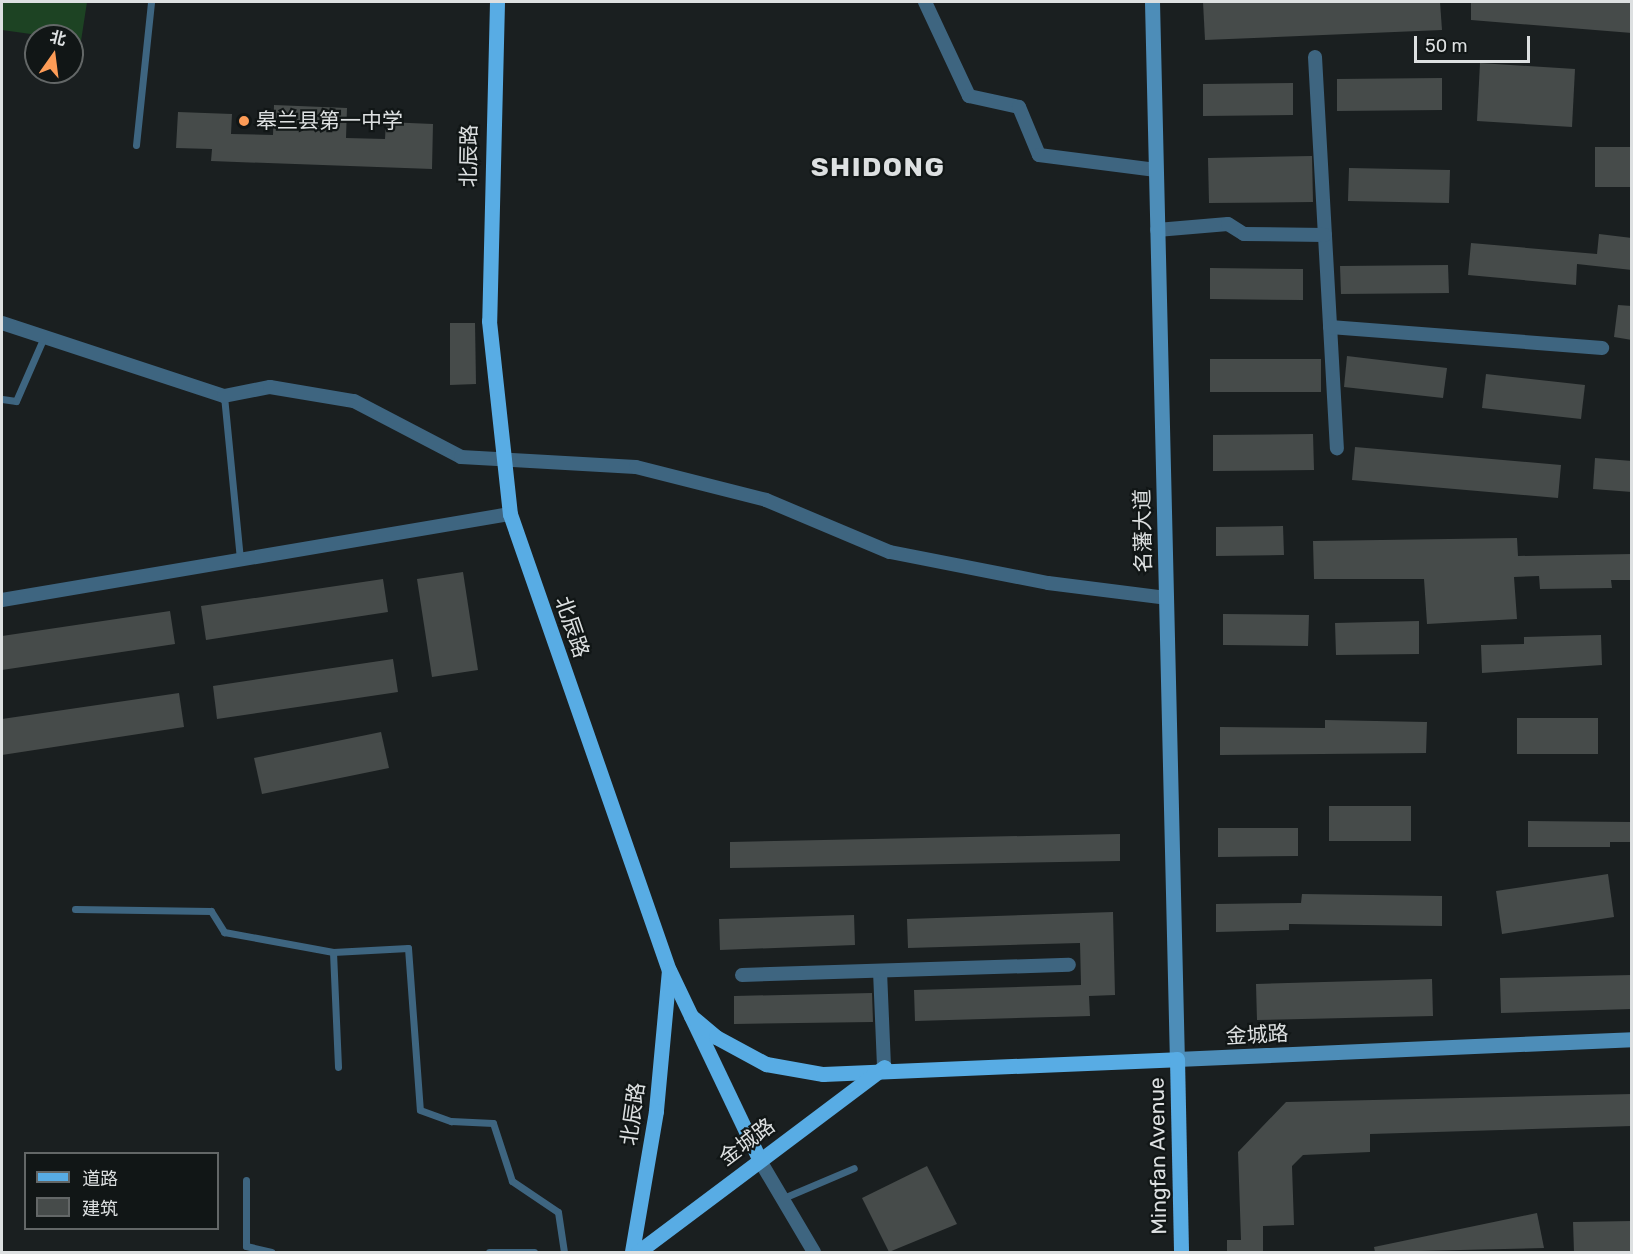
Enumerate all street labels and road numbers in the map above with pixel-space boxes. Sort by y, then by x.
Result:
street label: 北辰路 [456,124,482,188]
street label: 名藩大道 [1130,489,1156,573]
street label: 北辰路 [550,593,594,661]
street label: 金城路 [1225,1021,1289,1049]
street label: Mingfan Avenue [1144,1077,1172,1235]
street label: 北辰路 [616,1081,650,1147]
street label: 金城路 [714,1113,780,1171]

